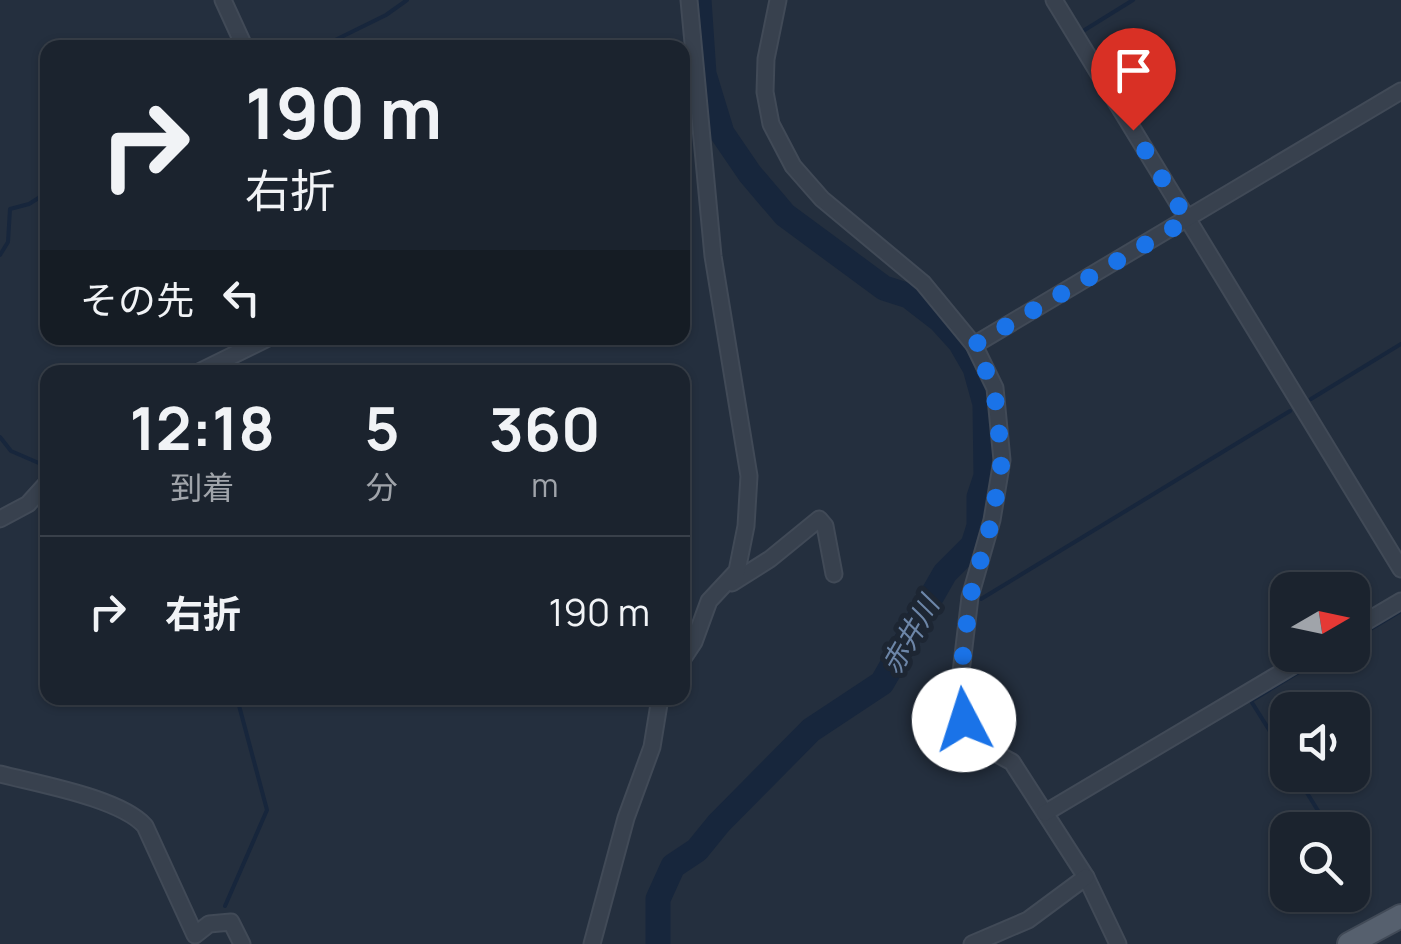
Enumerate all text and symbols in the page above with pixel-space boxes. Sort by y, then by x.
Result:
pin [1091,28,1176,131]
icon: arrive [1106,43,1161,98]
text: 190 m [245,64,442,160]
icon: right [80,80,210,210]
text: 右折 [245,159,335,221]
icon: left [214,270,269,325]
text: その先 [80,273,194,325]
text: 12:18 [129,386,275,468]
text: 5 [364,386,400,468]
text: 360 [489,387,601,469]
text: m [531,463,558,507]
text: 到着 [170,465,234,509]
text: 分 [366,465,398,509]
north arrow [1270,572,1370,672]
map controls [1270,572,1370,912]
icon: right [80,584,135,639]
text: 190 m [549,585,650,637]
water label: 赤井川 [872,586,948,680]
text: 右折 [165,587,241,639]
position arrow [912,668,1016,772]
button: sound [1270,692,1370,792]
button: search [1270,812,1370,912]

